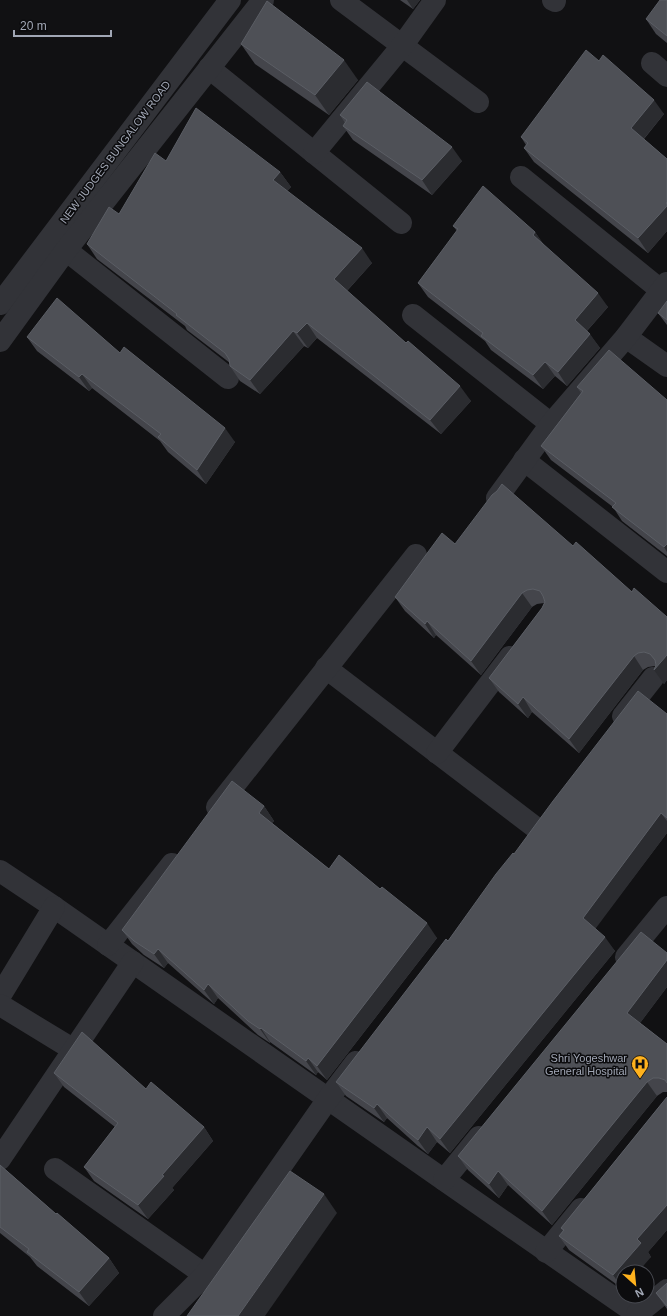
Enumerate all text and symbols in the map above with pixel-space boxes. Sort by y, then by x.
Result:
scale bar [14,12,111,38]
text: 20 m [20,19,47,33]
street label: NEW JUDGES BUNGALOW ROAD [57,78,173,226]
place label: Shri Yogeshwar General Hospital [545,1052,627,1077]
hospital icon: Shri Yogeshwar General Hospital [630,1054,650,1079]
north arrow [615,1264,655,1304]
text: N [633,1286,646,1300]

